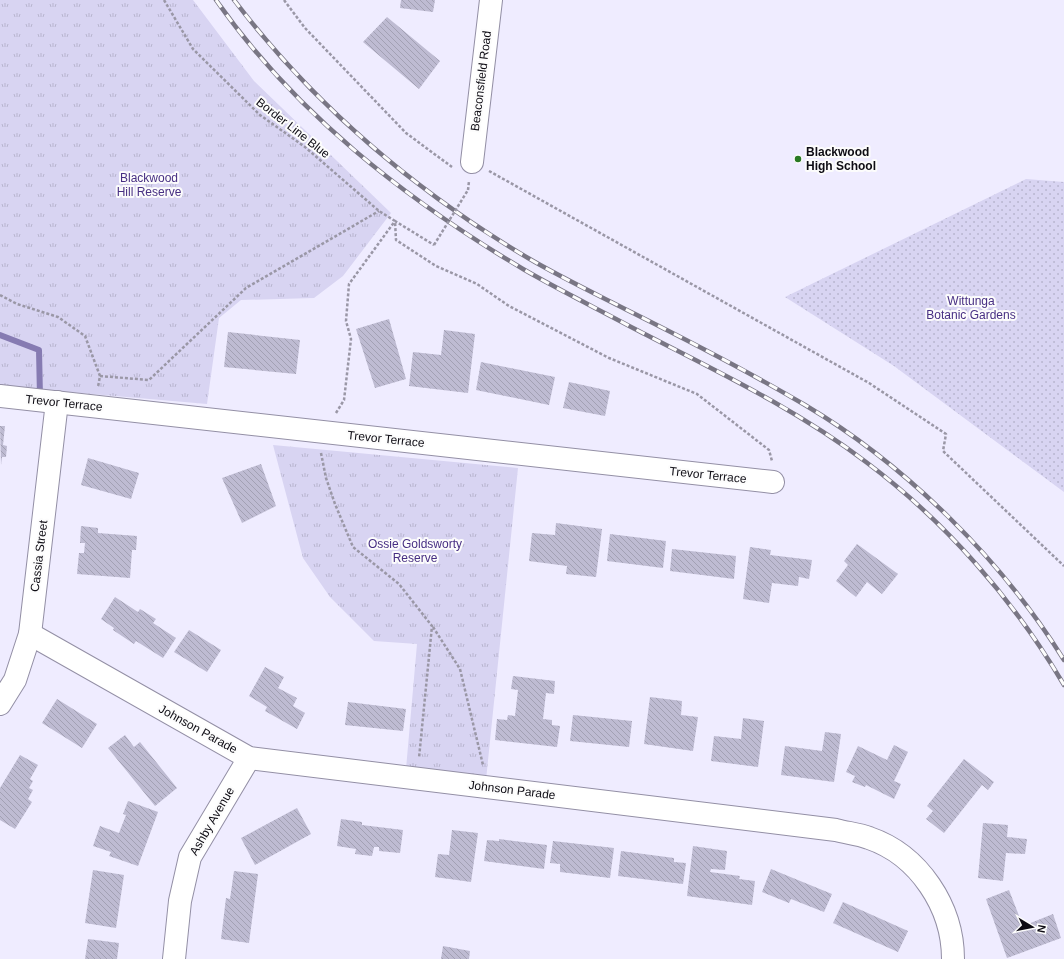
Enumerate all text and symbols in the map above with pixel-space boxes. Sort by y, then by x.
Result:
street label: Beaconsfield Road [468,30,494,132]
street label: Border Line Blue [253,95,333,161]
place label: Blackwood High School [806,145,876,173]
marker: Blackwood High School [793,154,803,164]
park label: Blackwood Hill Reserve [117,171,182,199]
park label: Wittunga Botanic Gardens [926,294,1016,322]
street label: Trevor Terrace [25,392,104,414]
street label: Trevor Terrace [347,428,426,450]
street label: Trevor Terrace [669,464,748,486]
street label: Cassia Street [28,519,50,593]
park label: Ossie Goldsworty Reserve [368,537,462,565]
street label: Johnson Parade [156,702,240,756]
street label: Johnson Parade [468,778,557,802]
street label: Ashby Avenue [187,784,237,858]
north arrow [1012,907,1052,947]
text: N [1035,924,1048,934]

